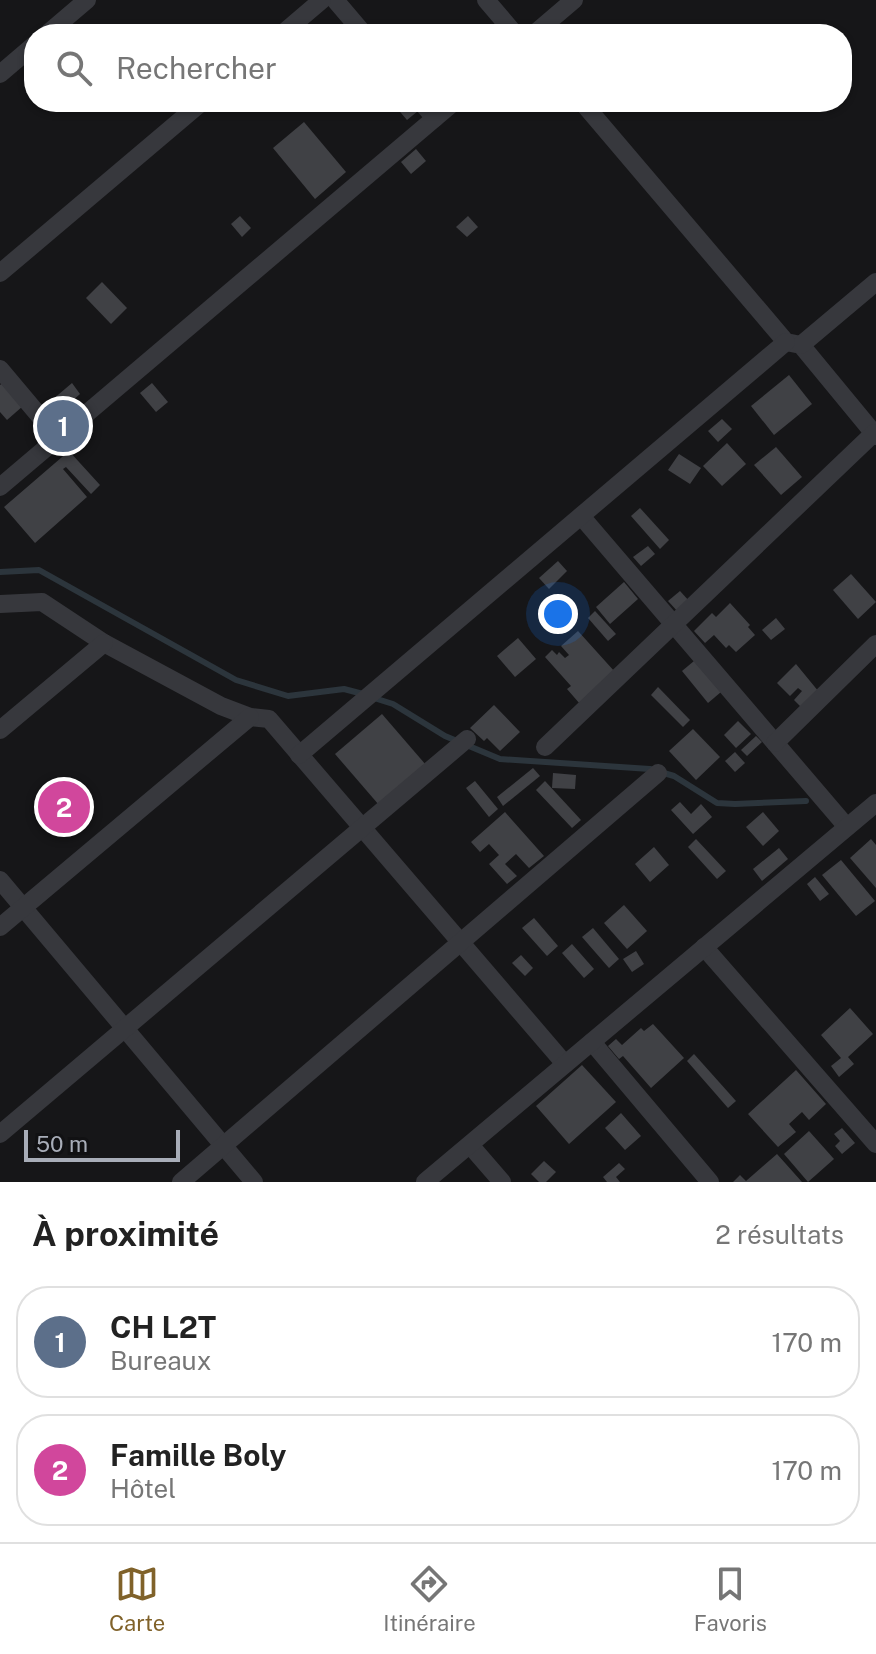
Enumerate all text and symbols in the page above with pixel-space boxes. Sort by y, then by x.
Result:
search box [24,24,852,112]
icon: search [52,46,96,90]
text: Rechercher [116,50,277,86]
pin: 1 [37,396,89,456]
your location [538,594,578,634]
pin: 2 [38,777,90,837]
scale bar [24,1126,180,1162]
text: 50 m [36,1131,88,1157]
text: À proximité [32,1214,219,1254]
text: 2 résultats [715,1219,844,1250]
text: CH L2T [110,1309,216,1345]
text: 1 [54,1327,66,1358]
text: 170 m [772,1327,842,1358]
text: Bureaux [110,1345,211,1376]
text: Famille Boly [110,1437,286,1473]
text: 2 [52,1455,68,1486]
text: 170 m [772,1455,842,1486]
text: Hôtel [110,1473,176,1504]
tab: Carte [109,1562,165,1636]
tab: Itinéraire [383,1562,476,1636]
tab: Favoris [694,1562,767,1636]

